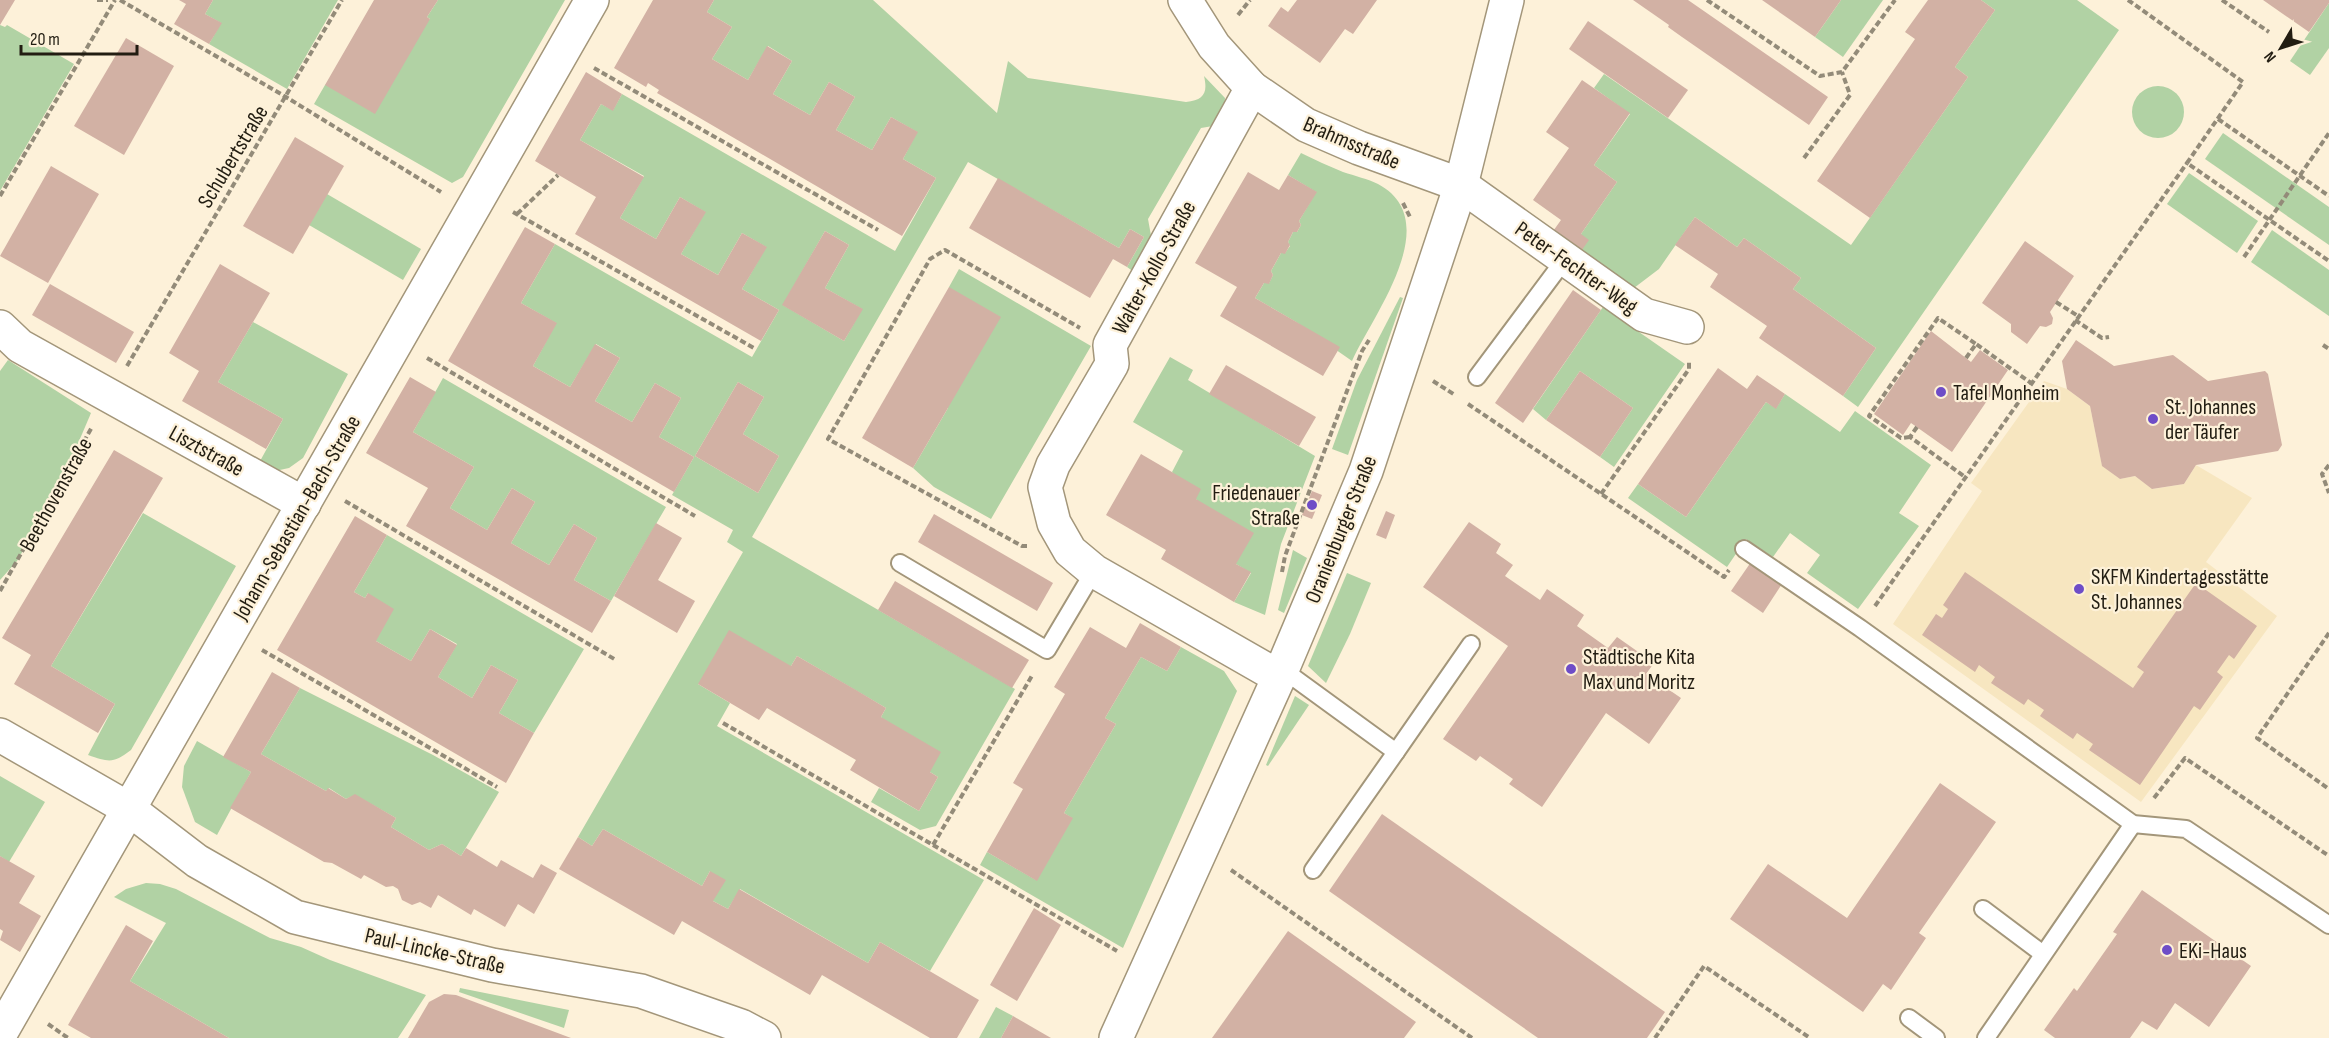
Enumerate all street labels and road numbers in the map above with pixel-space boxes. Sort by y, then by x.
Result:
street label: Schubertstraße [192,101,274,213]
street label: Brahmsstraße [1299,111,1404,176]
street label: Walter-Kollo-Straße [1106,196,1202,339]
street label: Peter-Fechter-Weg [1510,216,1643,321]
street label: Johann-Sebastian-Bach-Straße [227,411,367,626]
street label: Lisztstraße [164,420,248,483]
street label: Beethovenstraße [14,433,99,556]
street label: Oranienburger Straße [1299,452,1383,607]
street label: Paul-Lincke-Straße [362,922,507,981]

